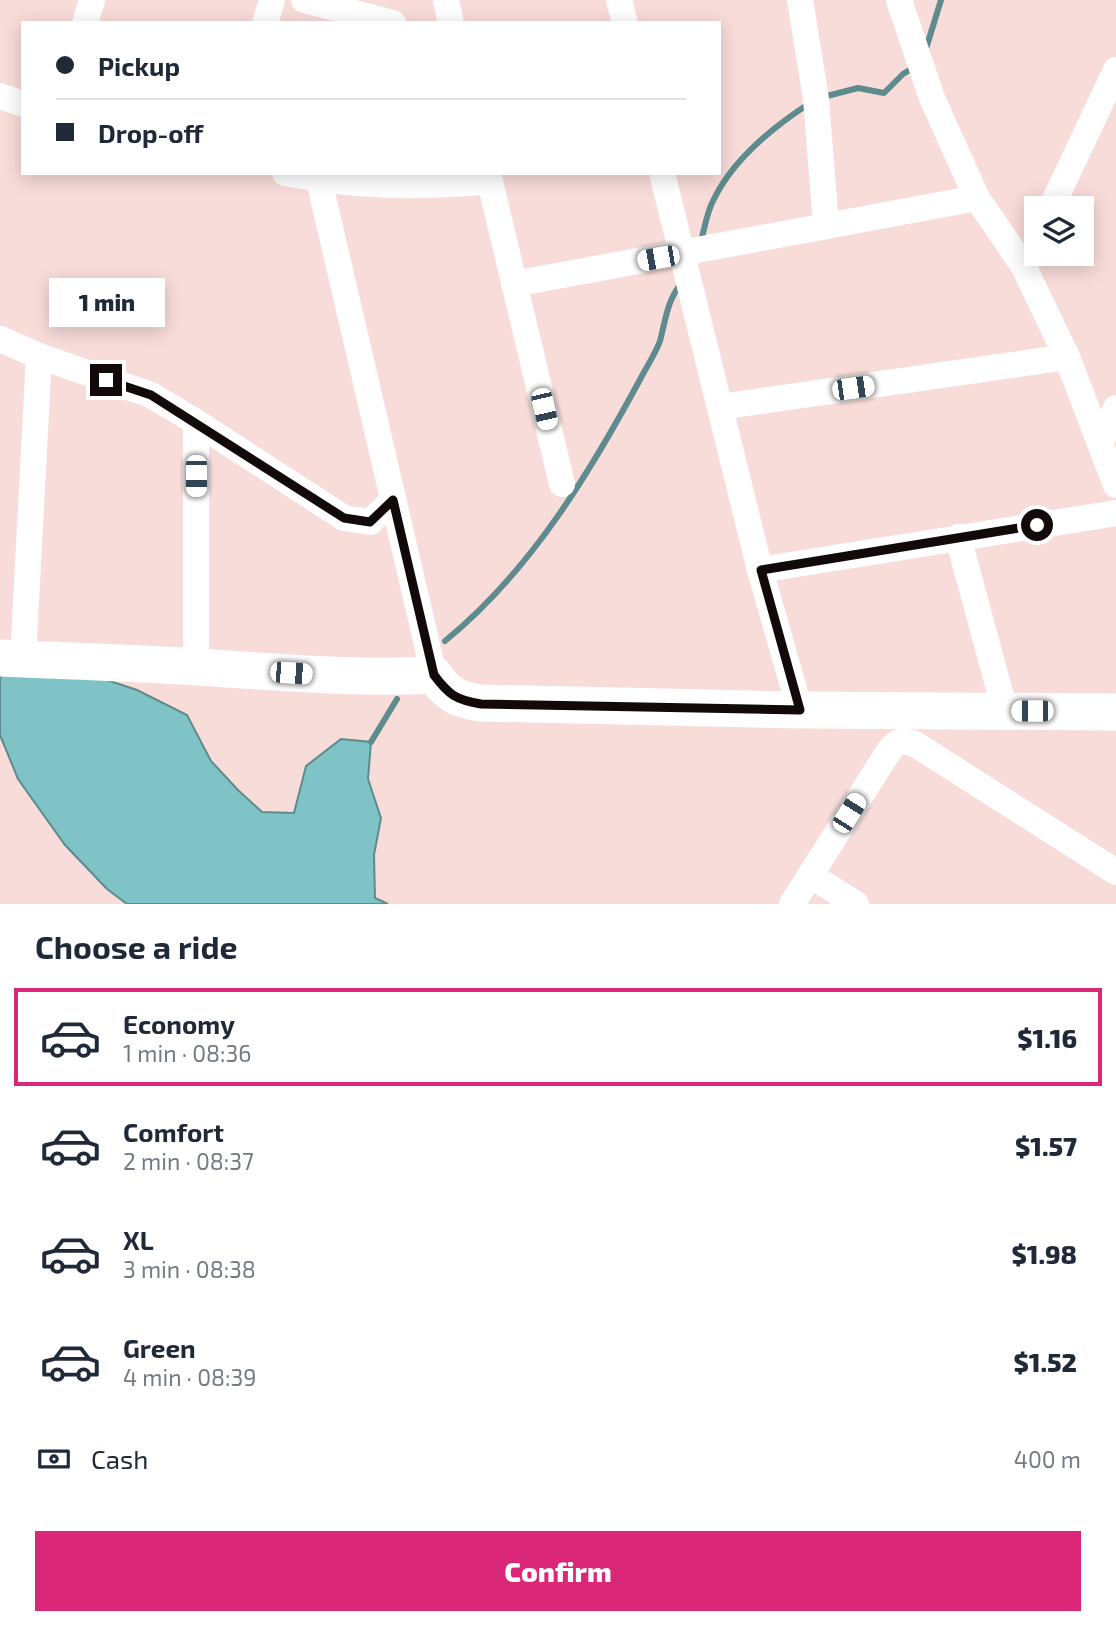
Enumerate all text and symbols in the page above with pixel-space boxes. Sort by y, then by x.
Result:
text: Pickup [98,50,180,81]
text: Drop-off [98,117,203,148]
map controls [1024,196,1094,266]
button: layers [1024,196,1094,266]
car [636,244,681,272]
callout: 1 min [48,278,164,328]
text: 1 min [79,288,135,316]
route end [90,364,122,396]
car [831,375,876,401]
car [530,386,559,432]
car [186,455,207,497]
route start [1021,509,1053,541]
car [270,661,313,685]
car [1012,701,1054,722]
car [829,790,870,836]
text: Choose a ride [35,927,238,965]
icon: car [39,1006,102,1069]
text: Economy [123,1008,235,1039]
text: $1.16 [1017,1022,1077,1053]
text: 1 min · 08:36 [123,1039,251,1067]
icon: car [39,1114,102,1177]
text: Comfort [123,1116,224,1147]
text: $1.57 [1015,1130,1077,1161]
text: 2 min · 08:37 [123,1147,254,1175]
icon: car [39,1222,102,1285]
text: XL [123,1224,154,1255]
text: $1.98 [1011,1238,1077,1269]
text: 3 min · 08:38 [123,1255,256,1283]
icon: car [39,1330,102,1393]
text: Green [123,1332,196,1363]
text: $1.52 [1013,1346,1077,1377]
text: 4 min · 08:39 [123,1363,256,1391]
icon: cash [35,1440,73,1478]
text: Cash [91,1443,148,1474]
text: 400 m [1014,1445,1081,1473]
button: Confirm [35,1531,1081,1611]

